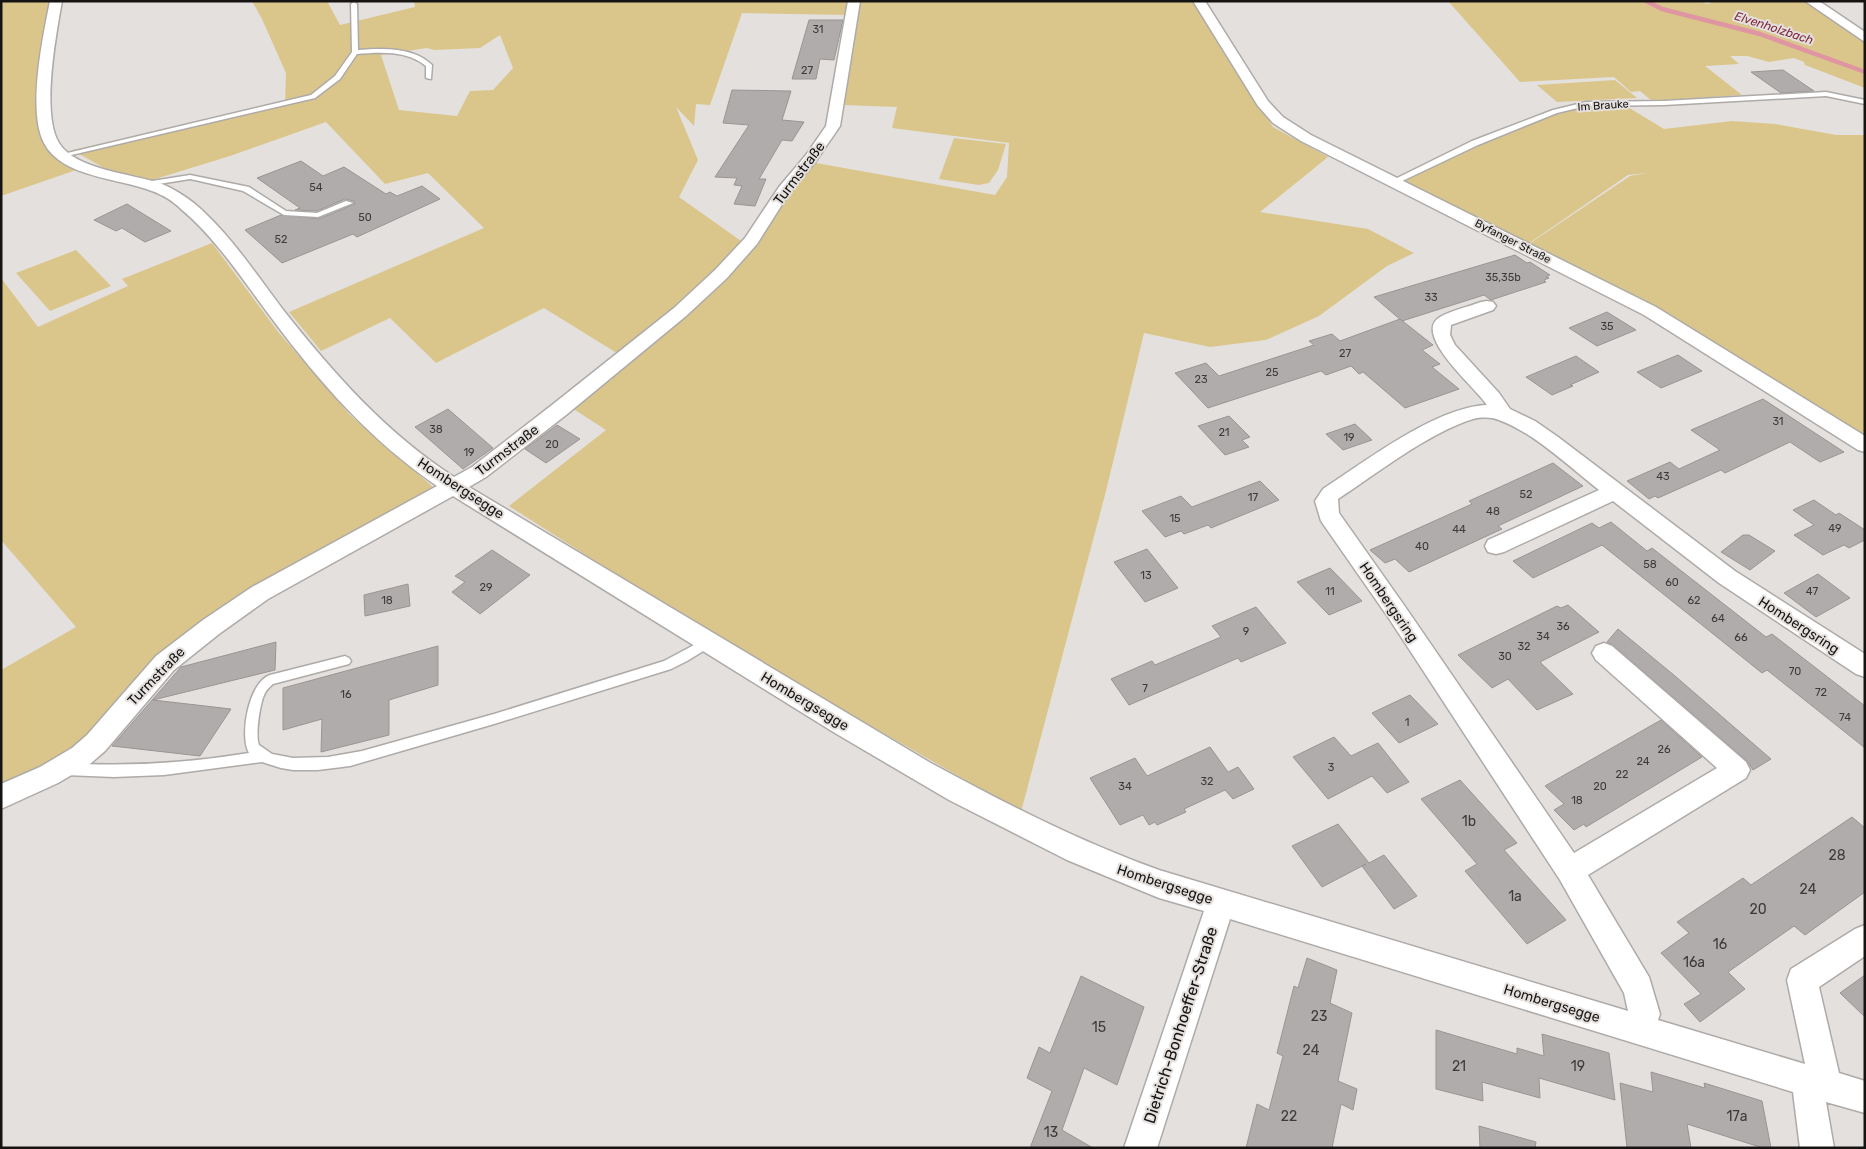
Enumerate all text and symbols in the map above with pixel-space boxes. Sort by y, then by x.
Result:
water label: Elvenholzbach [1733,9,1815,47]
house number: 31 [812,23,824,36]
house number: 27 [801,64,813,77]
street label: Im Brauke [1577,97,1629,114]
street label: Turmstraße [770,138,829,208]
house number: 54 [309,181,323,194]
house number: 50 [358,211,372,224]
street label: Byfanger Straße [1473,217,1553,266]
house number: 52 [275,233,288,246]
house number: 35,35b [1485,271,1521,284]
house number: 33 [1424,291,1438,304]
house number: 35 [1600,320,1614,333]
house number: 27 [1339,347,1351,360]
house number: 25 [1266,366,1279,379]
house number: 23 [1194,373,1208,386]
house number: 31 [1772,415,1784,428]
street label: Turmstraße [472,421,542,480]
house number: 38 [429,423,443,436]
house number: 21 [1218,426,1230,439]
house number: 19 [1343,431,1355,444]
house number: 20 [545,438,559,451]
house number: 19 [463,446,475,459]
street label: Hombergsegge [414,454,507,523]
house number: 43 [1656,470,1670,483]
house number: 52 [1520,488,1533,501]
house number: 17 [1248,491,1259,504]
house number: 48 [1486,505,1500,518]
house number: 15 [1169,512,1181,525]
house number: 49 [1828,522,1842,535]
house number: 44 [1452,523,1466,536]
house number: 40 [1415,540,1429,553]
house number: 58 [1643,558,1657,571]
street label: Hombergsring [1356,559,1422,646]
house number: 13 [1140,569,1152,582]
house number: 60 [1665,576,1679,589]
house number: 29 [480,581,492,594]
house number: 11 [1325,585,1335,598]
house number: 47 [1806,585,1818,598]
street label: Hombergsring [1755,593,1842,658]
house number: 18 [381,594,393,607]
house number: 62 [1687,594,1701,607]
house number: 64 [1711,612,1725,625]
house number: 36 [1556,620,1570,633]
house number: 9 [1243,625,1249,638]
house number: 34 [1536,630,1550,643]
house number: 66 [1734,631,1748,644]
house number: 32 [1517,640,1531,653]
street label: Turmstraße [124,643,189,709]
house number: 30 [1498,650,1512,663]
house number: 70 [1789,665,1801,678]
street label: Hombergsegge [758,668,852,734]
house number: 7 [1142,682,1148,695]
house number: 72 [1815,686,1827,699]
house number: 16 [340,688,352,701]
house number: 74 [1839,711,1851,724]
house number: 1 [1405,716,1409,729]
house number: 26 [1657,743,1671,756]
house number: 24 [1636,755,1650,768]
house number: 3 [1328,761,1335,774]
house number: 22 [1616,768,1628,781]
house number: 32 [1200,775,1214,788]
house number: 34 [1118,780,1132,793]
house number: 20 [1593,780,1607,793]
house number: 18 [1571,794,1583,807]
house number: 1b [1462,813,1476,830]
house number: 28 [1828,847,1846,864]
street label: Hombergsegge [1115,861,1215,908]
house number: 24 [1800,881,1817,898]
house number: 1a [1508,888,1522,905]
house number: 20 [1749,901,1767,918]
street label: Dietrich-Bonhoeffer-Straße [1140,924,1221,1126]
house number: 16 [1713,936,1727,953]
house number: 16a [1683,954,1705,971]
street label: Hombergsegge [1502,981,1602,1026]
house number: 23 [1311,1008,1327,1025]
house number: 15 [1092,1019,1106,1036]
house number: 24 [1303,1042,1320,1059]
house number: 21 [1452,1058,1466,1075]
house number: 19 [1571,1058,1585,1075]
house number: 22 [1281,1108,1297,1125]
house number: 17a [1727,1108,1747,1125]
house number: 13 [1044,1124,1058,1141]

